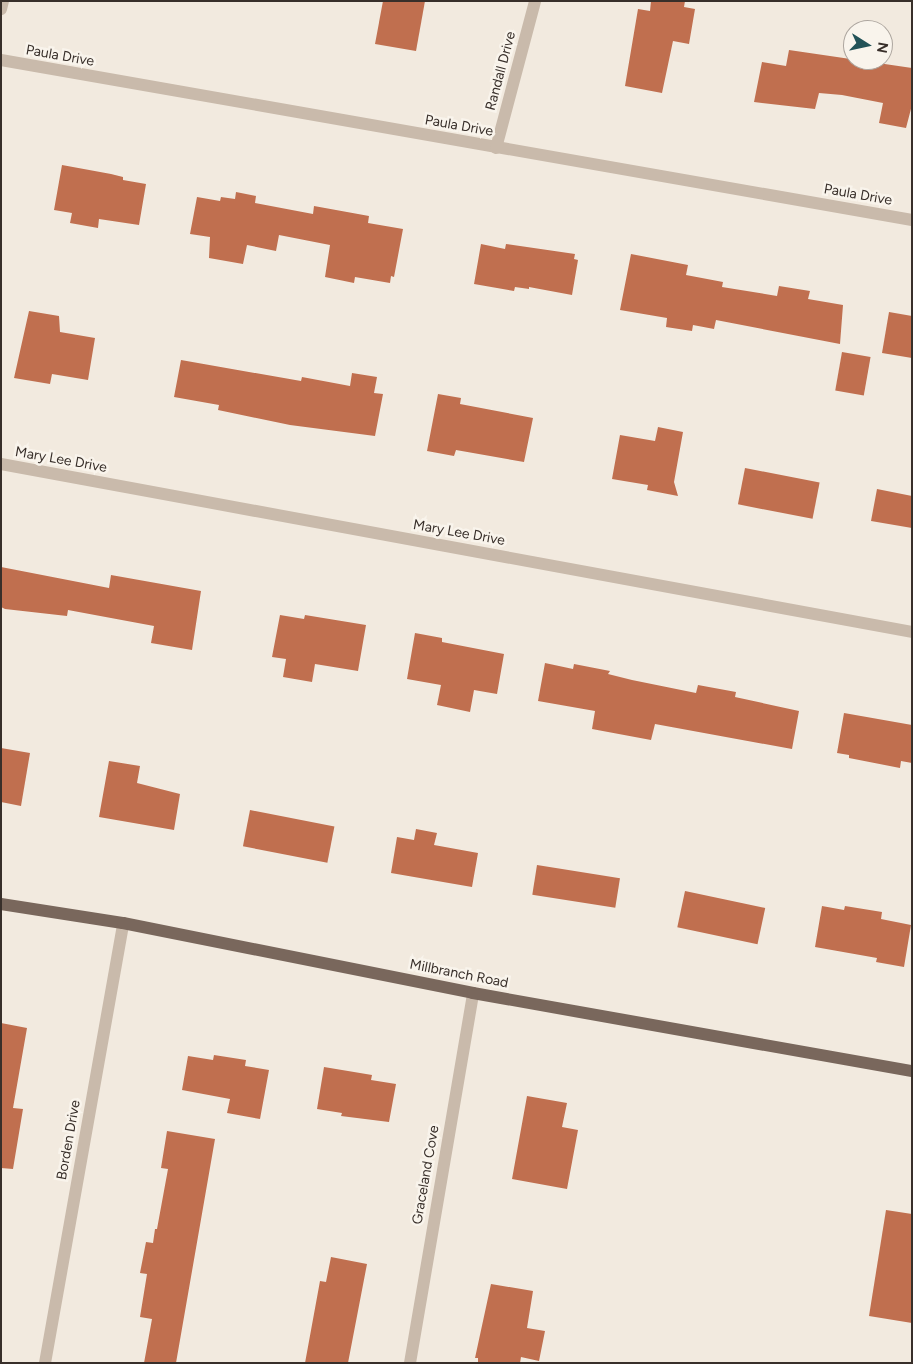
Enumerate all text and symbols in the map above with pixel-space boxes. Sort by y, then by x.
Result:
north arrow [843,20,893,70]
street label: Randall Drive [482,30,520,112]
text: N [873,41,892,54]
street label: Paula Drive [25,42,95,70]
street label: Paula Drive [424,112,494,140]
street label: Paula Drive [823,181,893,209]
street label: Mary Lee Drive [14,444,108,476]
street label: Mary Lee Drive [412,517,506,549]
street label: Millbranch Road [408,956,510,992]
street label: Borden Drive [54,1099,84,1181]
street label: Graceland Cove [409,1124,443,1226]

